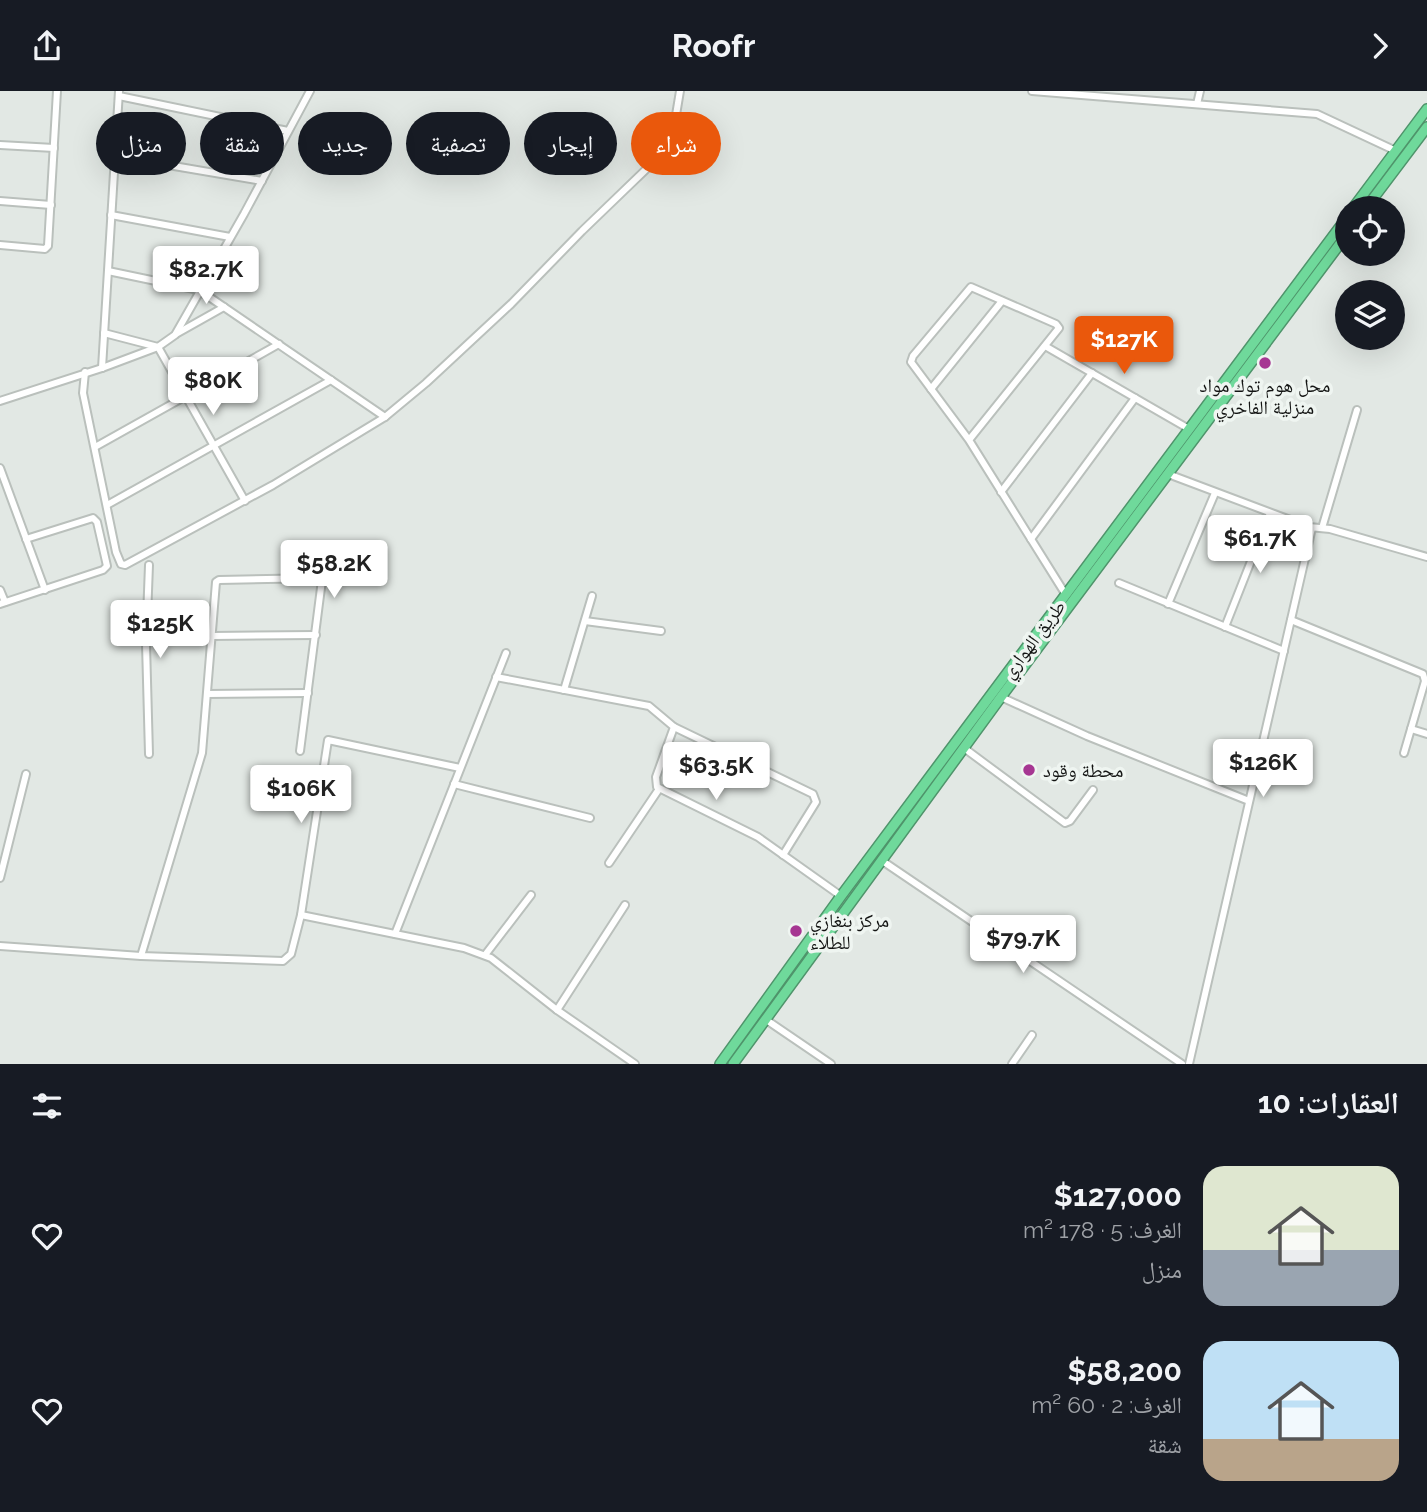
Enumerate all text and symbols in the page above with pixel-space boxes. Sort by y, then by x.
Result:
icon: share [28,27,66,65]
text: Roofr [672,27,755,64]
icon: forward [1361,27,1399,65]
chip: منزل [96,112,186,175]
chip: شقة [200,112,284,175]
chip: جديد [298,112,392,175]
chip: تصفية [406,112,510,175]
chip: إيجار [524,112,617,175]
chip: شراء [631,112,721,175]
map controls [1335,196,1405,350]
button: locate [1335,196,1405,266]
pin: $82.7K [149,247,263,306]
text: $82.7K [169,255,243,282]
button: layers [1335,280,1405,350]
pin: $127K [1075,317,1173,376]
text: $127K [1090,325,1158,352]
marker: محل هوم توك مواد منزلية الفاخري [1257,355,1273,371]
pin: $80K [172,357,254,417]
text: $80K [184,366,242,393]
place label: محل هوم توك مواد منزلية الفاخري [1200,374,1330,423]
pin: $61.7K [1203,515,1317,575]
text: $61.7K [1224,524,1296,551]
pin: $58.2K [277,540,391,600]
text: $58.2K [297,549,371,576]
street label: طريق الهواري [997,596,1073,685]
pin: $125K [111,601,209,660]
text: $125K [126,609,194,636]
pin: $126K [1214,739,1312,799]
pin: $63.5K [659,743,773,802]
text: $126K [1229,748,1297,775]
text: $63.5K [679,751,753,778]
place label: محطة وقود [1043,759,1123,782]
marker: محطة وقود [1021,762,1037,778]
pin: $106K [252,765,350,825]
text: $106K [266,774,336,801]
place label: مركز بنغازي للطلاء [810,909,889,953]
pin: $79.7K [966,915,1080,975]
marker: مركز بنغازي للطلاء [788,923,804,939]
text: $79.7K [986,924,1060,951]
text: العقارات: 10 [1258,1085,1399,1120]
icon: filters [28,1087,66,1125]
text: $127,000 [1054,1178,1182,1213]
icon: home [1259,1194,1343,1278]
text: الغرف: 5 · 178 m² [1023,1216,1182,1243]
icon: heart [28,1217,66,1255]
text: منزل [1142,1256,1182,1283]
text: $58,200 [1068,1353,1182,1388]
icon: home [1259,1369,1343,1453]
text: الغرف: 2 · 60 m² [1031,1391,1182,1418]
icon: heart [28,1392,66,1430]
text: شقة [1148,1431,1182,1458]

